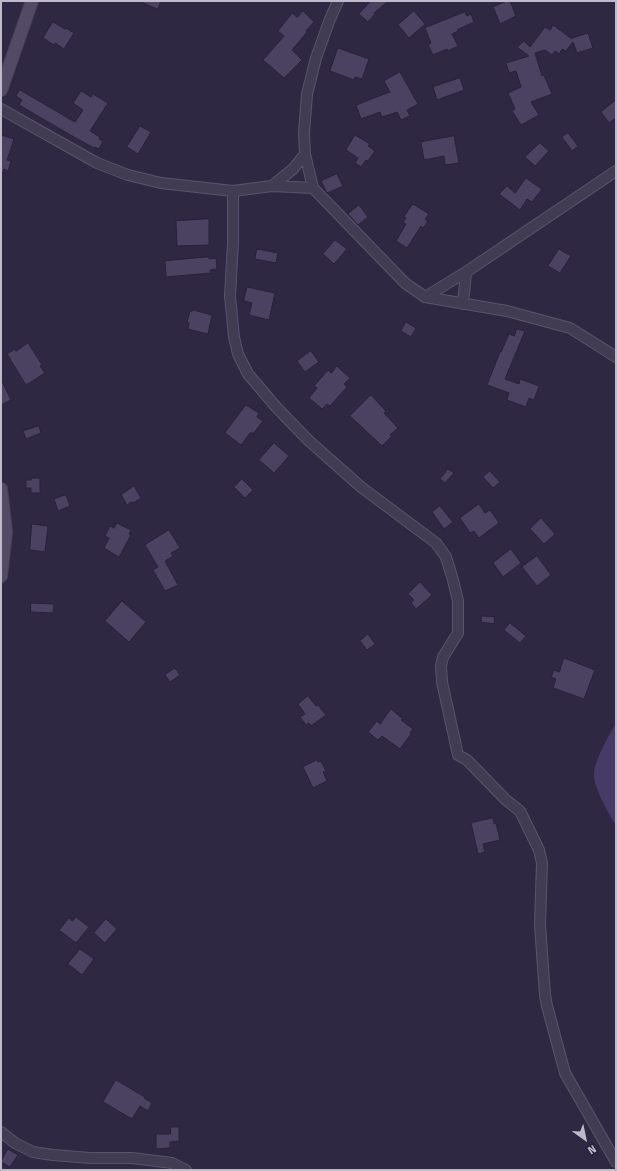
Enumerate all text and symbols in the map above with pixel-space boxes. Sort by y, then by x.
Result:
north arrow [565,1119,605,1159]
text: N [585,1142,598,1157]

